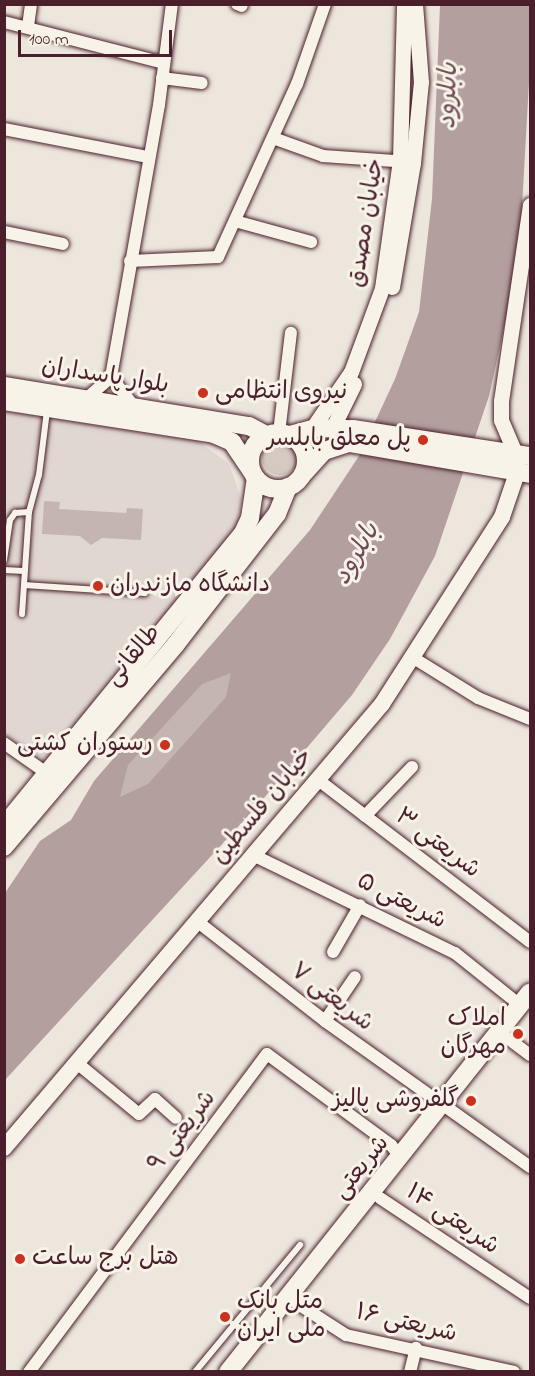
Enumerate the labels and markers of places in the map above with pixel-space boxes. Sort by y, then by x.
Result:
place label: نیروی انتظامی [215,379,347,407]
marker: نیروی انتظامی [196,386,210,400]
place label: پل معلق بابلسر [267,426,411,454]
marker: پل معلق بابلسر [416,433,430,447]
place label: دانشگاه مازندران [110,572,270,600]
marker: دانشگاه مازندران [91,579,105,593]
place label: رستوران کشتی [17,731,153,759]
marker: رستوران کشتی [158,738,172,752]
place label: املاک مهرگان [440,1006,506,1062]
marker: املاک مهرگان [511,1027,525,1041]
place label: گلفروشی پالیز [332,1087,459,1115]
marker: گلفروشی پالیز [464,1094,478,1108]
place label: هتل برج ساعت [32,1245,179,1273]
marker: هتل برج ساعت [13,1252,27,1266]
place label: متل بانک ملی ایران [237,1289,325,1345]
marker: متل بانک ملی ایران [218,1310,232,1324]

